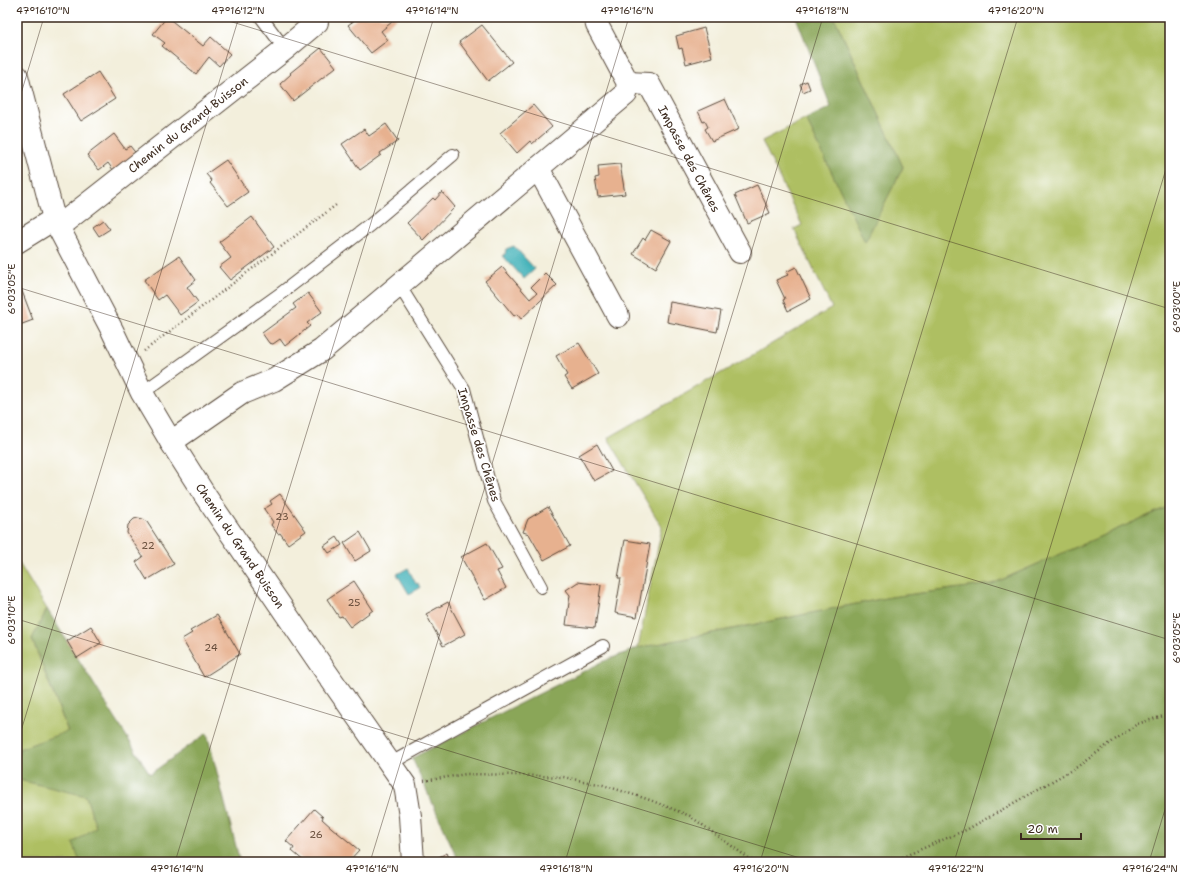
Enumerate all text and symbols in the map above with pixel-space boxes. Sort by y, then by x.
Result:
text: 47°16'10"N [16,4,70,17]
text: 47°16'12"N [211,4,265,17]
text: 47°16'14"N [405,4,459,17]
text: 47°16'16"N [600,4,654,17]
text: 47°16'18"N [795,4,849,17]
text: 47°16'20"N [988,4,1044,17]
street label: Chemin du Grand Buisson [125,73,251,177]
street label: Impasse des Chênes [654,103,724,215]
text: 6°03'05"E [5,264,18,314]
text: 6°03'00"E [1170,281,1183,333]
street label: Impasse des Chênes [454,386,504,504]
street label: Chemin du Grand Buisson [192,480,288,612]
house number: 23 [275,510,289,523]
house number: 22 [141,539,155,552]
text: 6°03'10"E [5,595,18,645]
house number: 25 [348,596,360,609]
text: 6°03'05"E [1170,613,1183,663]
house number: 24 [204,641,218,654]
scale bar [1021,815,1081,841]
text: 20 m [1027,821,1058,837]
house number: 26 [309,828,323,841]
text: 47°16'14"N [150,862,204,875]
text: 47°16'16"N [345,862,399,875]
text: 47°16'18"N [539,862,593,875]
text: 47°16'20"N [733,862,789,875]
text: 47°16'22"N [928,862,984,875]
text: 47°16'24"N [1122,862,1178,875]

